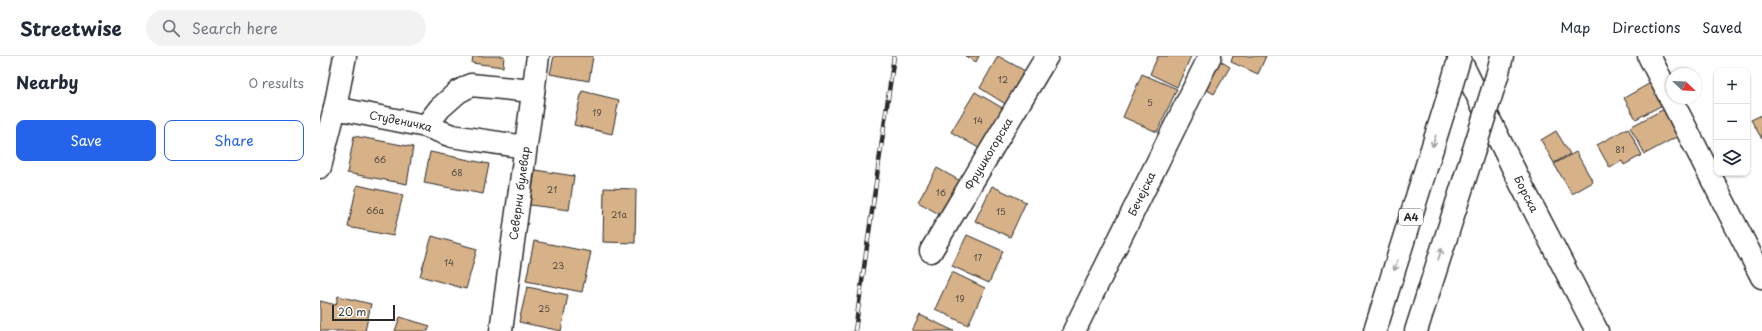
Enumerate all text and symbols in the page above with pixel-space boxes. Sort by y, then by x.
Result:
search box [146,10,426,46]
text: Streetwise [20,14,122,42]
text: Search here [192,16,278,39]
icon: search [160,17,182,39]
text: Map [1560,17,1590,38]
text: Directions [1612,17,1680,38]
text: Saved [1702,17,1742,38]
north arrow [1666,68,1702,104]
map controls [1714,68,1750,176]
button: + [1714,68,1750,104]
text: Nearby [16,69,78,95]
house number: 12 [998,72,1008,86]
text: 0 results [249,73,304,92]
house number: 5 [1147,95,1153,109]
button: − [1714,104,1750,140]
house number: 19 [592,105,602,119]
street label: Студеничка [368,106,435,136]
house number: 14 [973,113,983,127]
street label: Фрушкогорска [960,114,1017,193]
button: Save [16,120,156,161]
button: Share [164,120,304,161]
one-way arrow [1430,134,1437,147]
button: layers [1714,140,1750,176]
house number: 81 [1615,142,1625,156]
street label: Северни булевар [504,145,534,241]
house number: 66 [374,152,386,166]
house number: 68 [451,165,463,179]
street label: Бечејска [1123,168,1160,219]
street label: Борска [1510,173,1543,215]
house number: 21 [547,182,557,196]
house number: 16 [936,185,946,199]
house number: 66a [366,203,384,217]
house number: 15 [996,204,1006,218]
house number: 21a [611,207,627,221]
road number: A4 [1399,209,1423,225]
one-way arrow [1437,247,1444,260]
house number: 17 [974,250,983,264]
house number: 14 [444,255,454,269]
house number: 23 [552,258,564,272]
one-way arrow [1392,258,1399,271]
house number: 19 [955,291,965,305]
house number: 25 [538,301,550,315]
scale bar [332,303,395,322]
text: 20 m [338,303,366,320]

